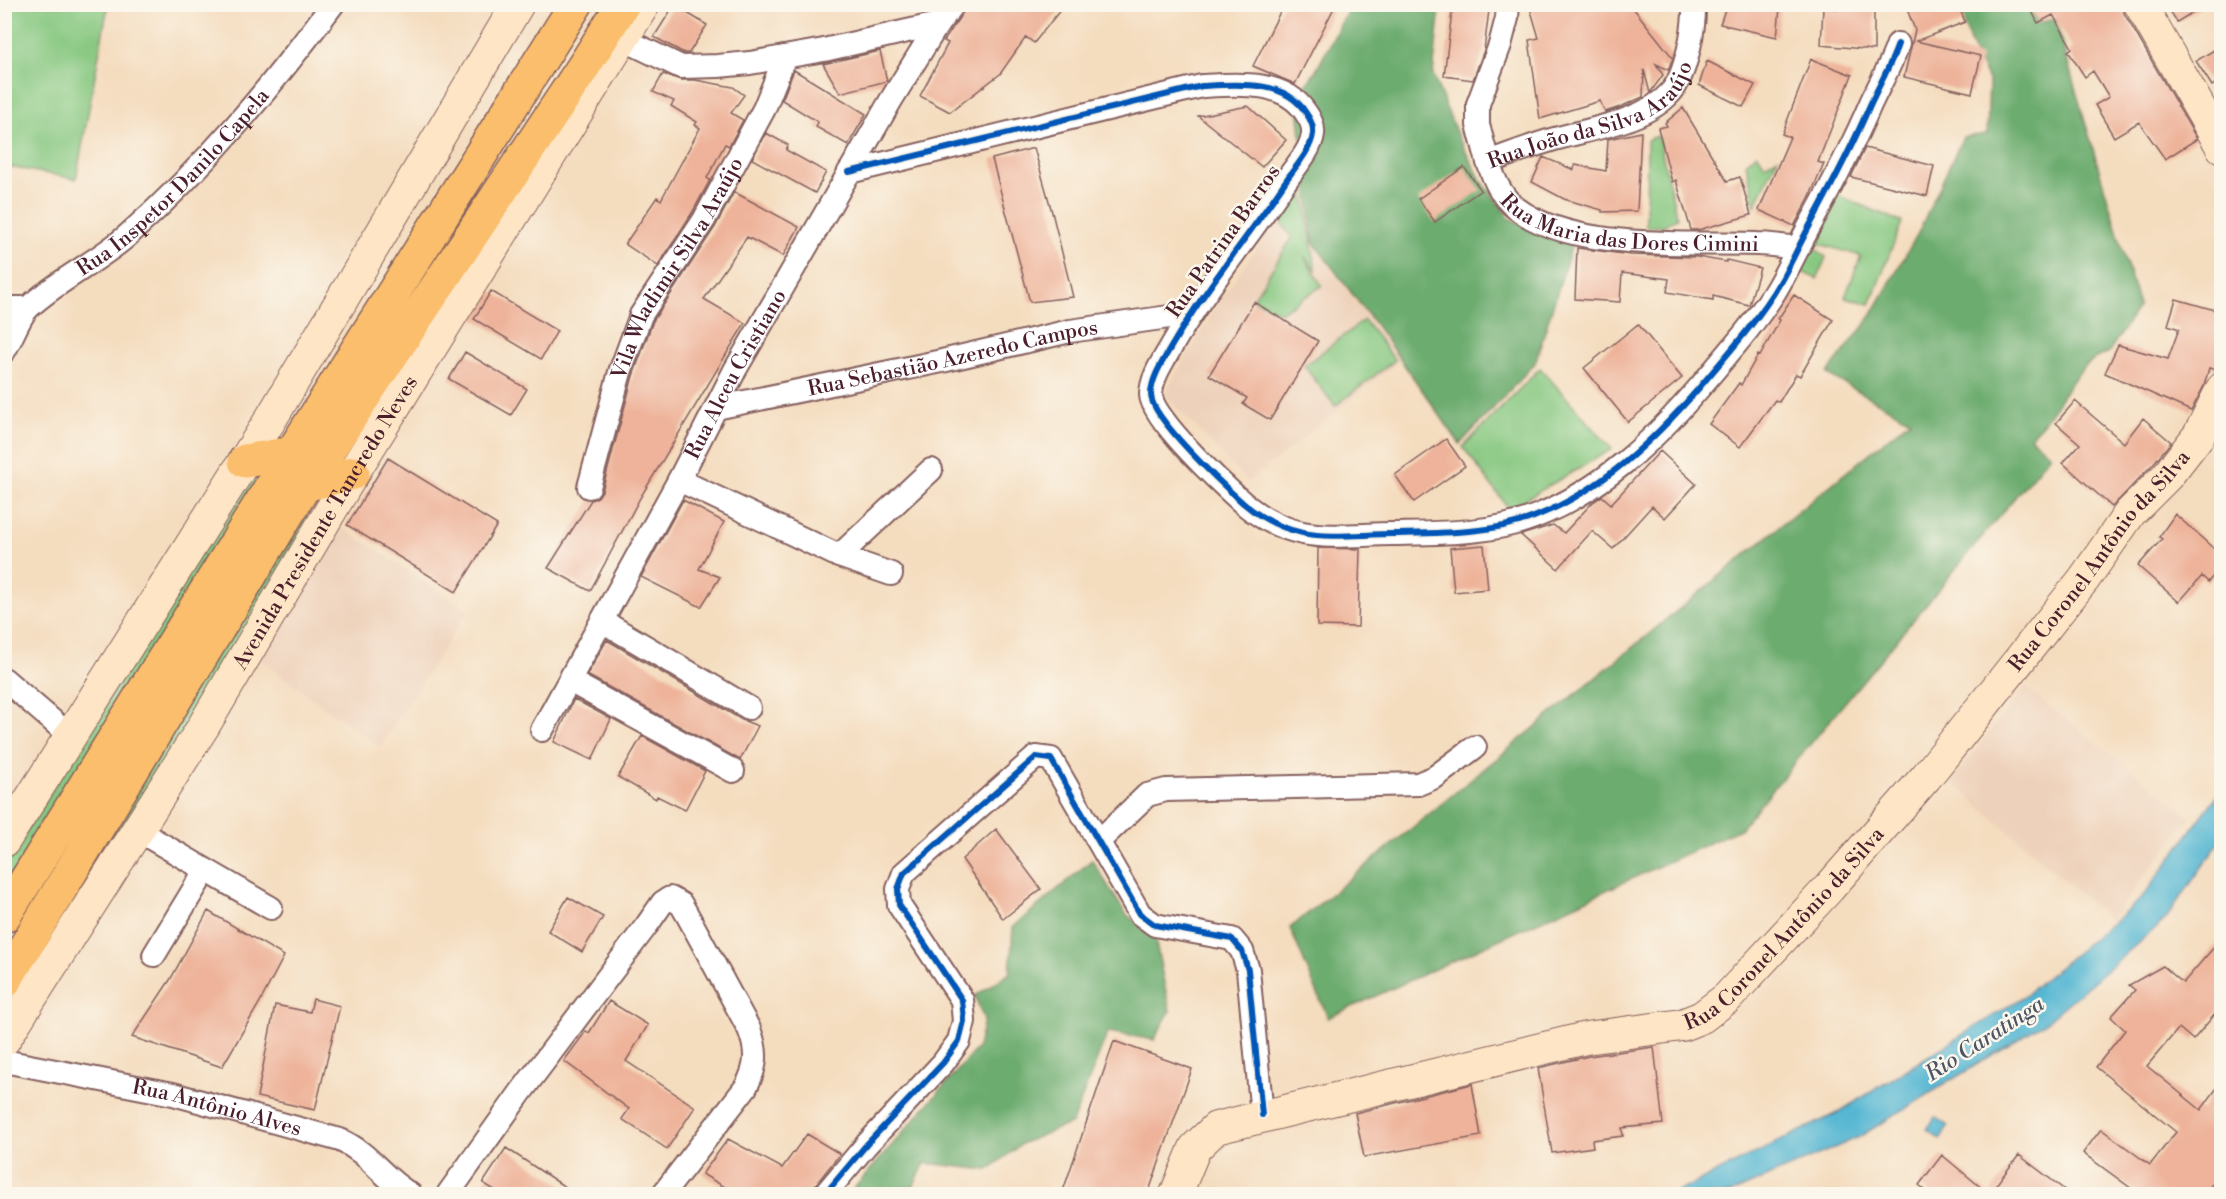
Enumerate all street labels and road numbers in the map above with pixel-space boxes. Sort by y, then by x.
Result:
street label: Rua João da Silva Araújo [1484,58,1699,175]
street label: Rua Inspetor Danilo Capela [72,83,276,282]
street label: Vila Wladimir Silva Araújo [606,153,749,384]
street label: Rua Patrina Barros [1161,160,1286,323]
street label: Rua Maria das Dores Cimini [1494,188,1759,258]
street label: Rua Alceu Cristiano [680,285,793,464]
street label: Rua Sebastião Azeredo Campos [805,315,1100,403]
street label: Avenida Presidente Tancredo Neves [227,371,424,676]
street label: Rua Coronel Antônio da Silva [2003,445,2196,677]
street label: Rua Coronel Antônio da Silva [1680,822,1890,1037]
street label: Rua Antônio Alves [130,1074,304,1143]

